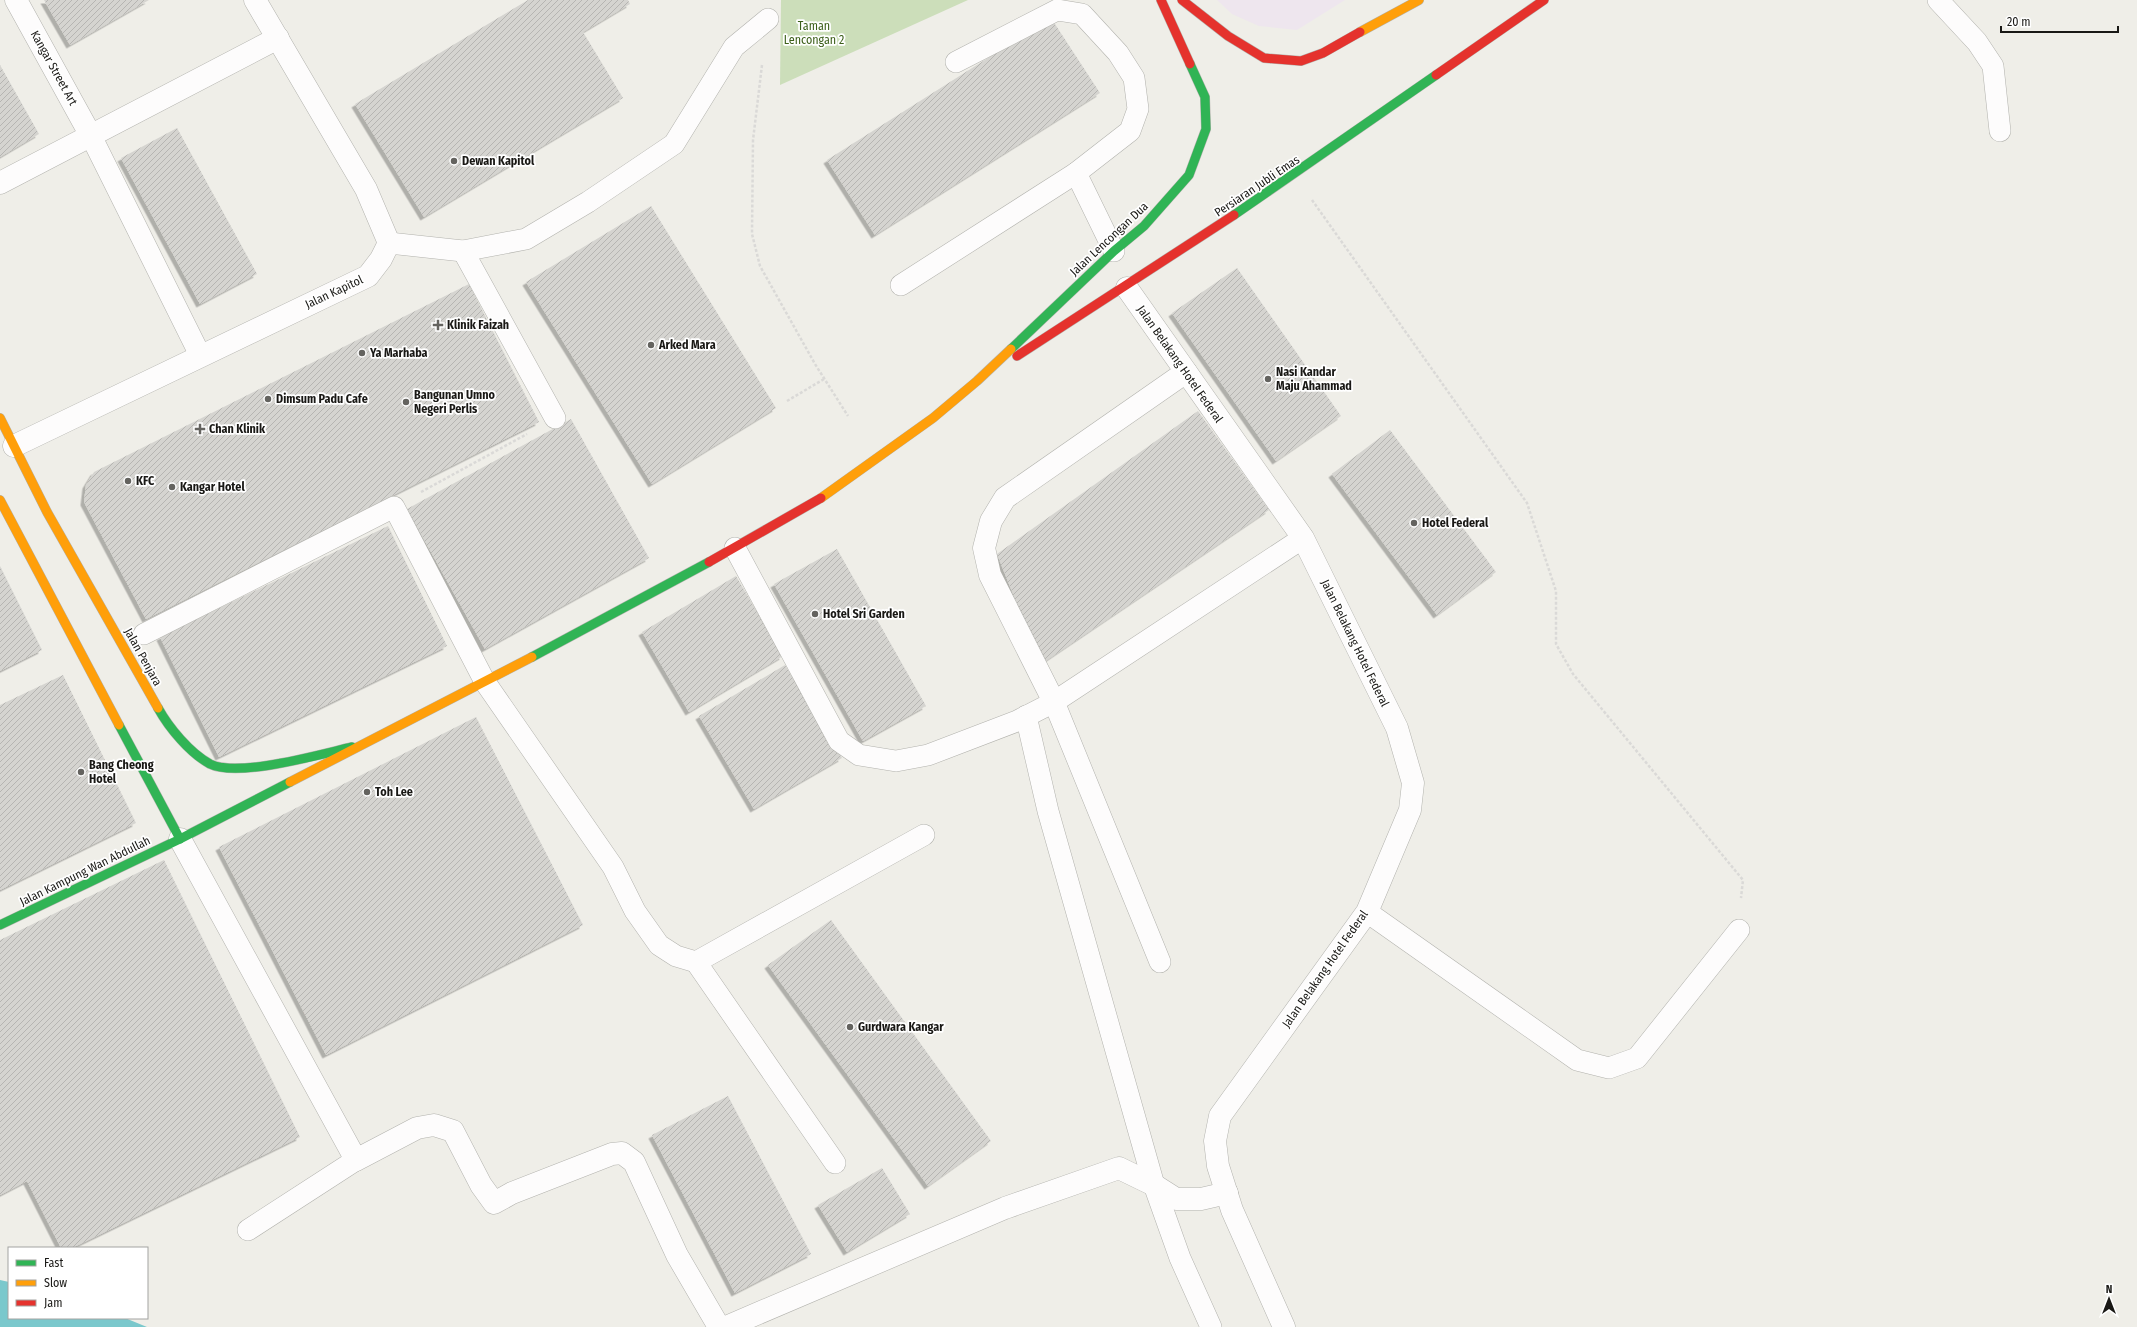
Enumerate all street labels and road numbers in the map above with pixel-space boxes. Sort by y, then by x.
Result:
street label: Kangar Street Art [28,28,80,108]
street label: Persiaran Jubli Emas [1212,152,1302,220]
street label: Jalan Lencongan Dua [1067,199,1151,279]
street label: Jalan Kapitol [303,273,365,311]
street label: Jalan Belakang Hotel Federal [1134,303,1226,425]
street label: Jalan Belakang Hotel Federal [1318,577,1392,709]
street label: Jalan Penjara [121,626,165,688]
street label: Jalan Kampung Wan Abdullah [17,833,153,909]
street label: Jalan Belakang Hotel Federal [1279,908,1371,1030]

